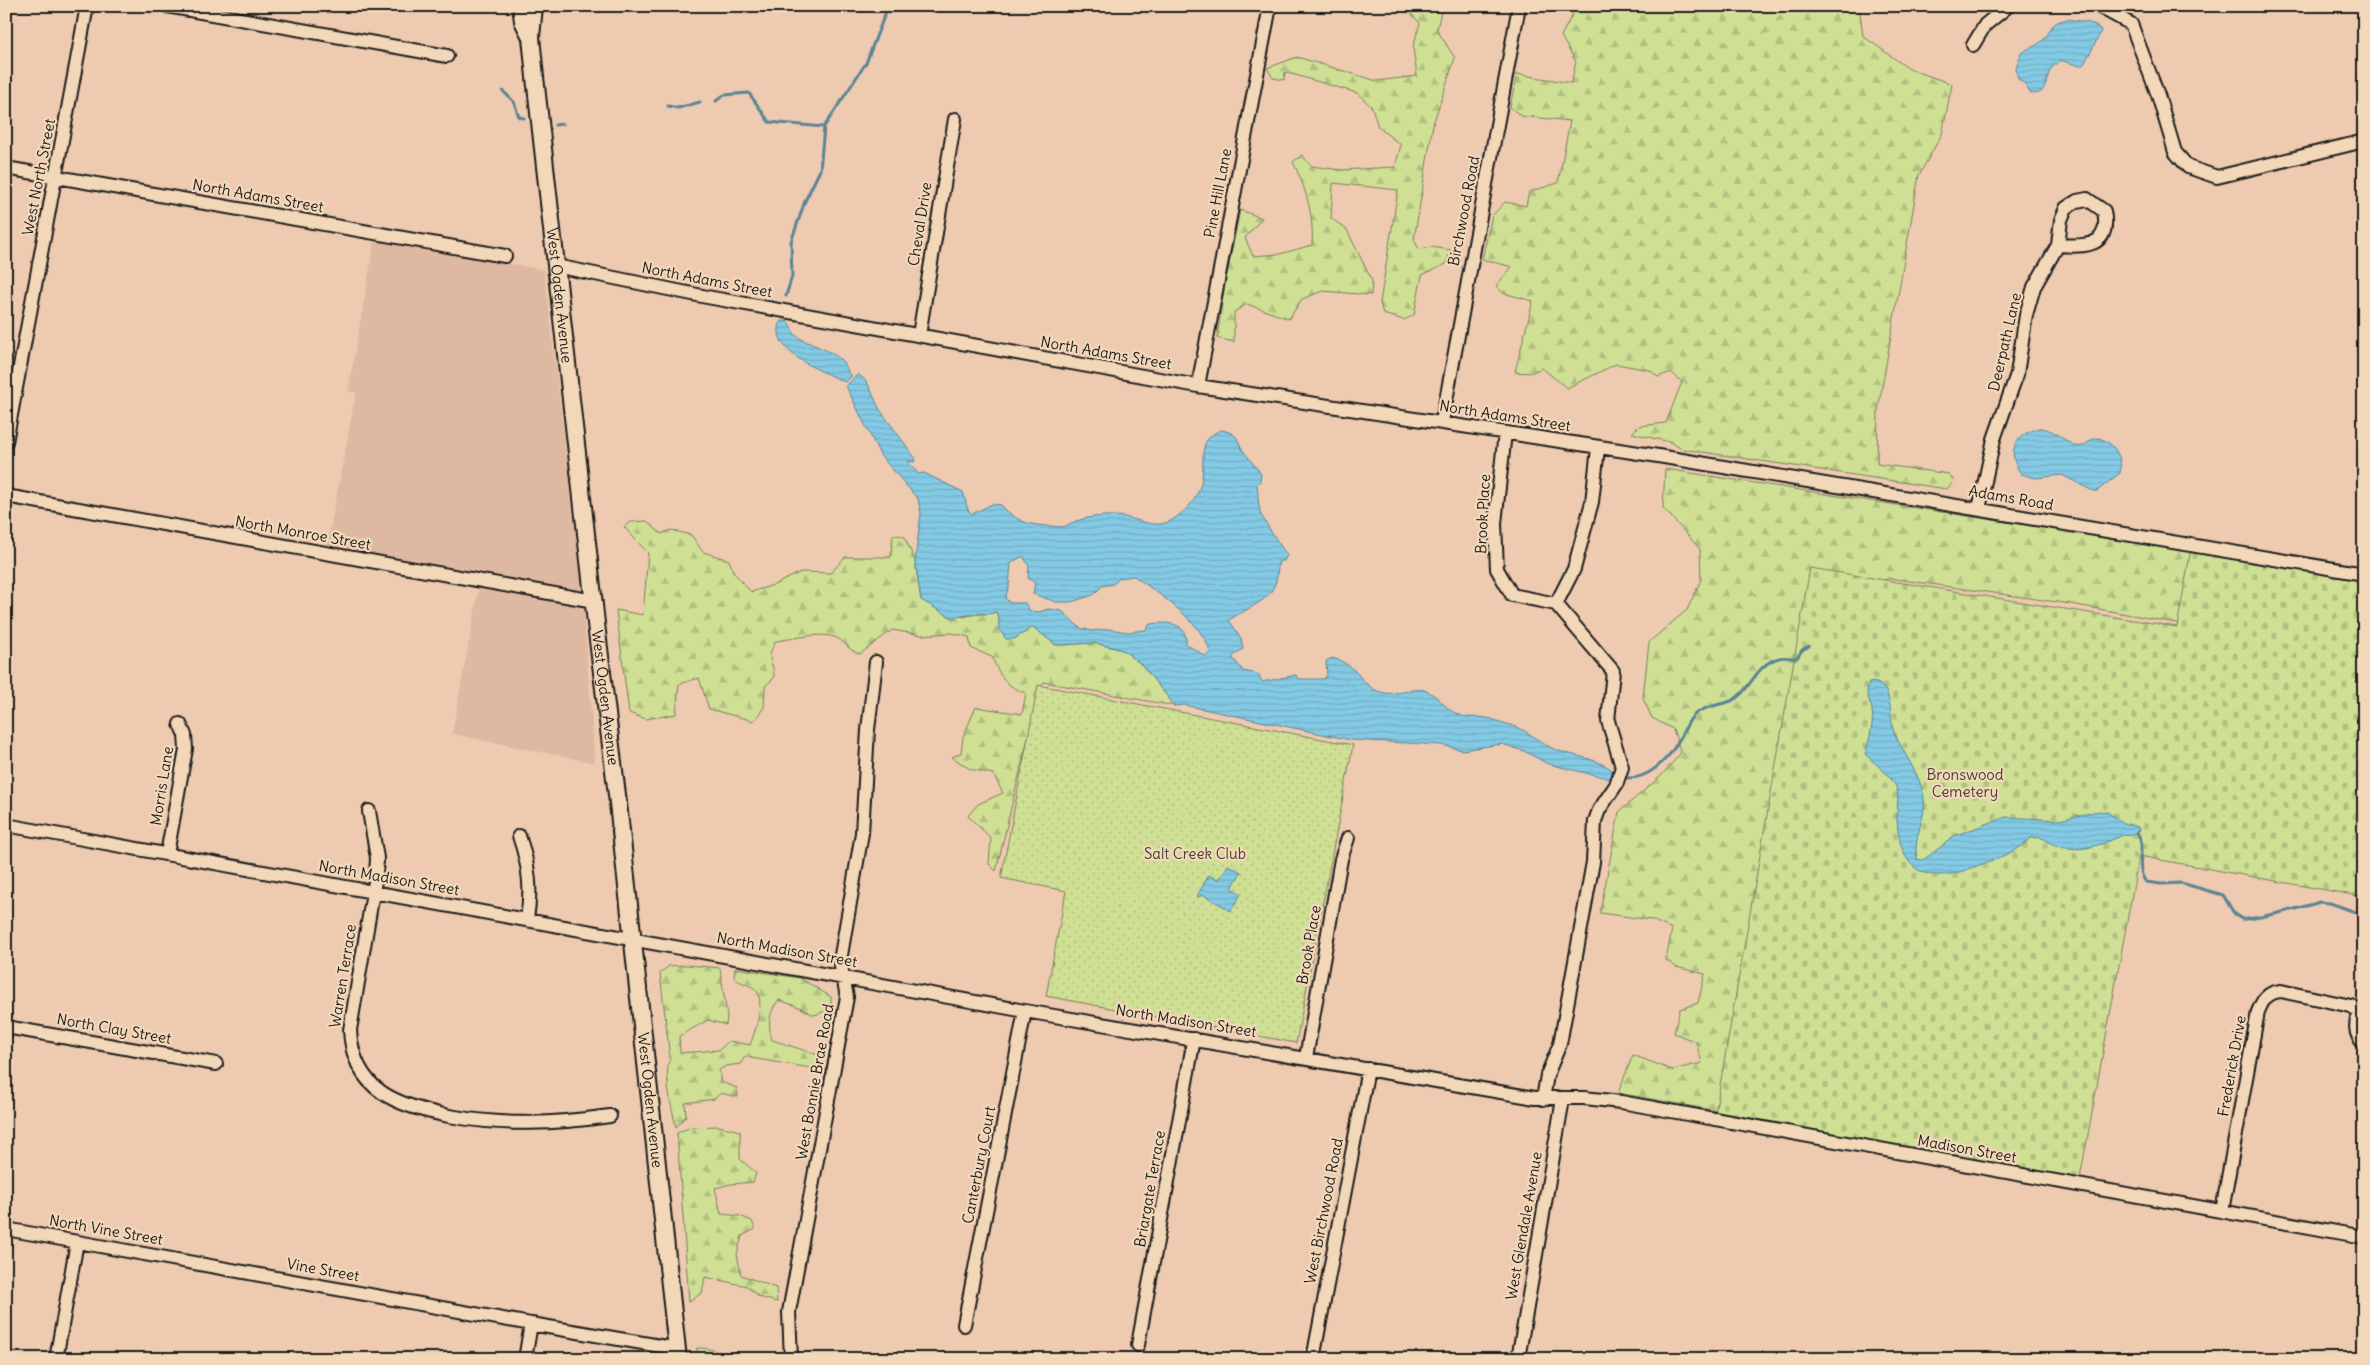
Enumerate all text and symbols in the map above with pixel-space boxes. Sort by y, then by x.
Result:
street label: West North Street [18,117,59,237]
street label: Pine Hill Lane [1200,147,1235,239]
street label: Birchwood Road [1444,154,1484,267]
street label: North Adams Street [191,175,325,216]
street label: Cheval Drive [903,181,936,267]
street label: West Ogden Avenue [543,227,577,364]
street label: North Adams Street [640,258,774,301]
street label: Deerpath Lane [1984,291,2025,393]
street label: North Adams Street [1039,332,1173,373]
street label: North Adams Street [1438,396,1572,435]
street label: Brook Place [1471,473,1494,555]
street label: Adams Road [1967,481,2055,514]
street label: North Monroe Street [234,511,372,554]
street label: West Ogden Avenue [588,629,623,766]
street label: Morris Lane [146,745,177,827]
park label: Bronswood Cemetery [1926,765,2004,801]
park label: Salt Creek Club [1144,844,1246,863]
street label: North Madison Street [317,856,461,899]
street label: Brook Place [1292,904,1325,986]
street label: Warren Terrace [325,923,360,1029]
street label: North Madison Street [715,928,859,971]
street label: North Madison Street [1114,1000,1258,1041]
street label: West Bonnie Brae Road [791,1002,838,1162]
street label: North Clay Street [55,1009,173,1048]
street label: Frederick Drive [2213,1014,2250,1118]
street label: West Ogden Avenue [634,1031,667,1169]
street label: Canterbury Court [958,1105,999,1225]
street label: Briargate Terrace [1130,1129,1169,1249]
street label: Madison Street [1916,1130,2018,1167]
street label: West Birchwood Road [1300,1136,1347,1285]
street label: West Glendale Avenue [1501,1150,1546,1302]
street label: North Vine Street [48,1210,164,1249]
street label: Vine Street [285,1254,361,1285]

